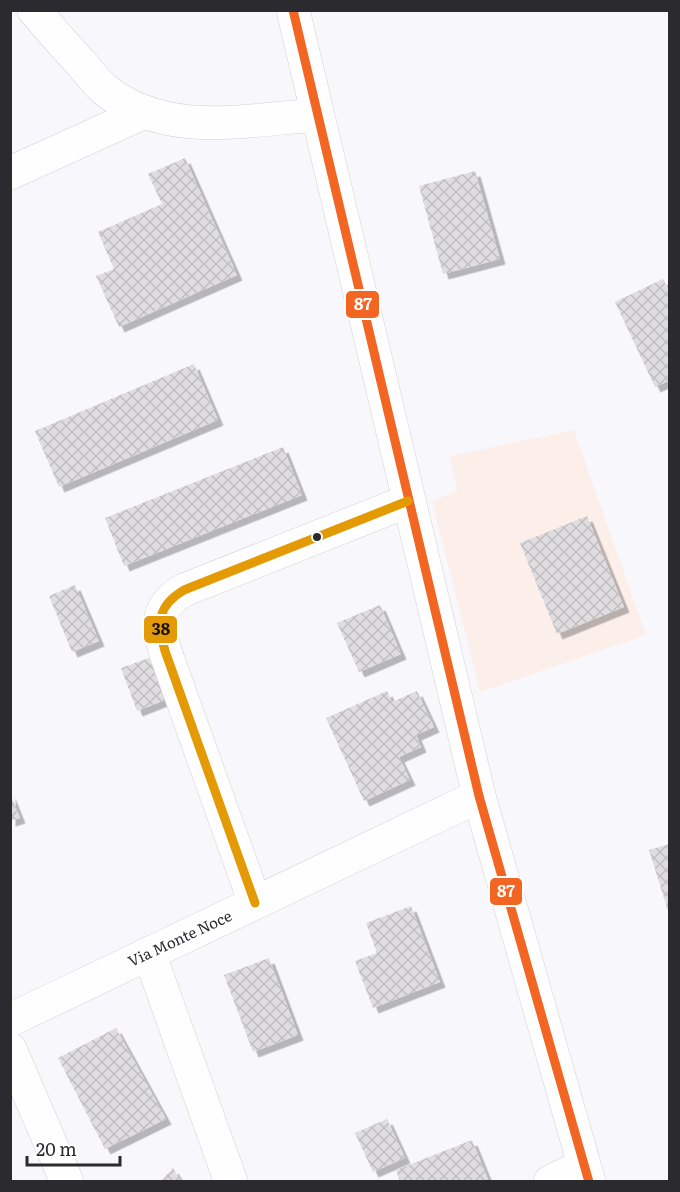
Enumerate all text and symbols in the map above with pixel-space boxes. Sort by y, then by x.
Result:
line badge: 87 [345,290,380,319]
text: 87 [354,291,372,315]
unlabelled marker [311,531,323,543]
line badge: 38 [143,615,178,644]
text: 38 [152,616,171,640]
line badge: 87 [489,877,523,906]
text: 87 [497,878,515,902]
street label: Via Monte Noce [124,903,235,972]
scale bar [27,1129,120,1167]
text: 20 m [36,1135,77,1162]

